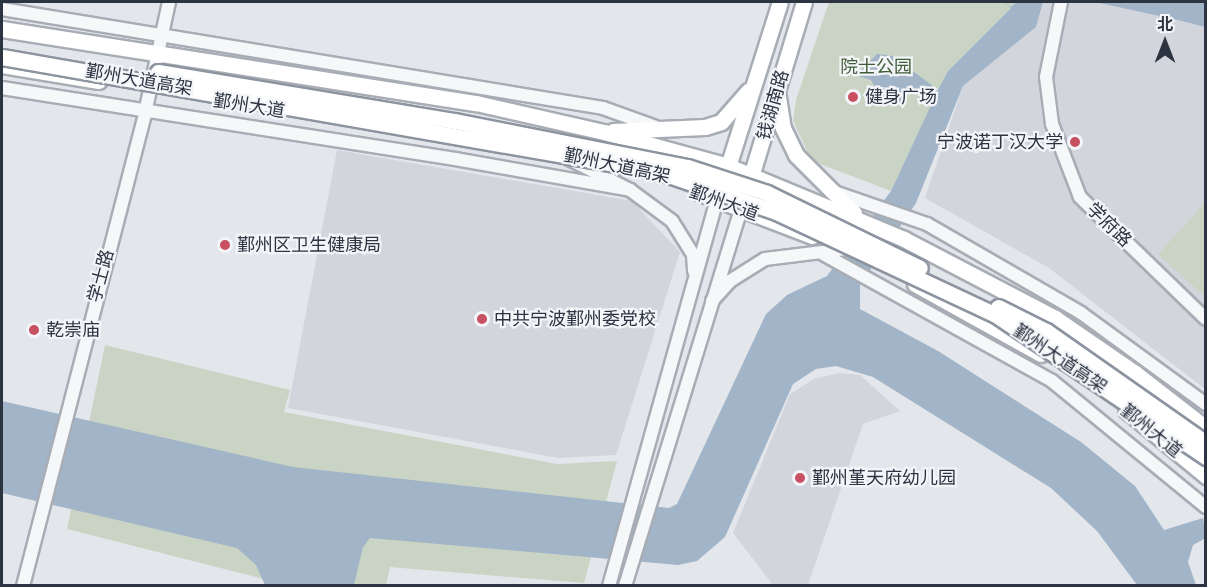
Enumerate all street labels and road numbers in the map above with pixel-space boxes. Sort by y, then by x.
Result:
street label: 鄞州大道高架 [84,60,194,100]
street label: 钱湖南路 [753,67,793,143]
street label: 鄞州大道 [212,90,286,122]
street label: 鄞州大道高架 [562,144,672,188]
street label: 鄞州大道 [686,181,762,225]
street label: 学府路 [1082,198,1136,252]
street label: 学士路 [84,247,118,305]
street label: 鄞州大道高架 [1009,320,1111,398]
street label: 鄞州大道 [1116,400,1186,462]

